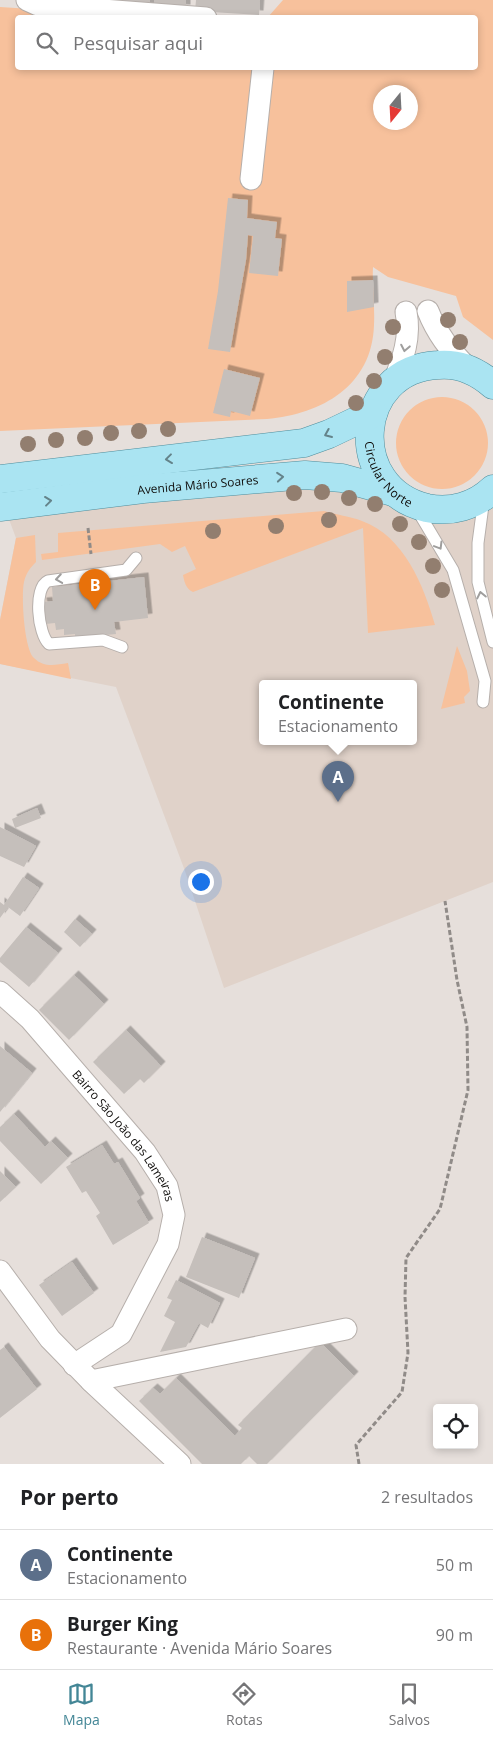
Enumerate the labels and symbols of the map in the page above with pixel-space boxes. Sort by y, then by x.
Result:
north arrow [373,85,418,130]
one-way arrow [401,343,411,352]
one-way arrow [325,428,333,438]
street label: Circular Norte [361,440,416,511]
one-way arrow [164,453,172,464]
street label: Avenida Mário Soares [136,471,259,498]
one-way arrow [276,472,284,483]
one-way arrow [45,496,53,507]
one-way arrow [433,541,443,550]
pin: B [79,569,111,610]
one-way arrow [54,573,63,583]
one-way arrow [476,590,487,599]
pin: A [322,761,354,802]
your location [188,869,214,895]
street label: Bairro São João das Lameiras [69,1066,179,1203]

